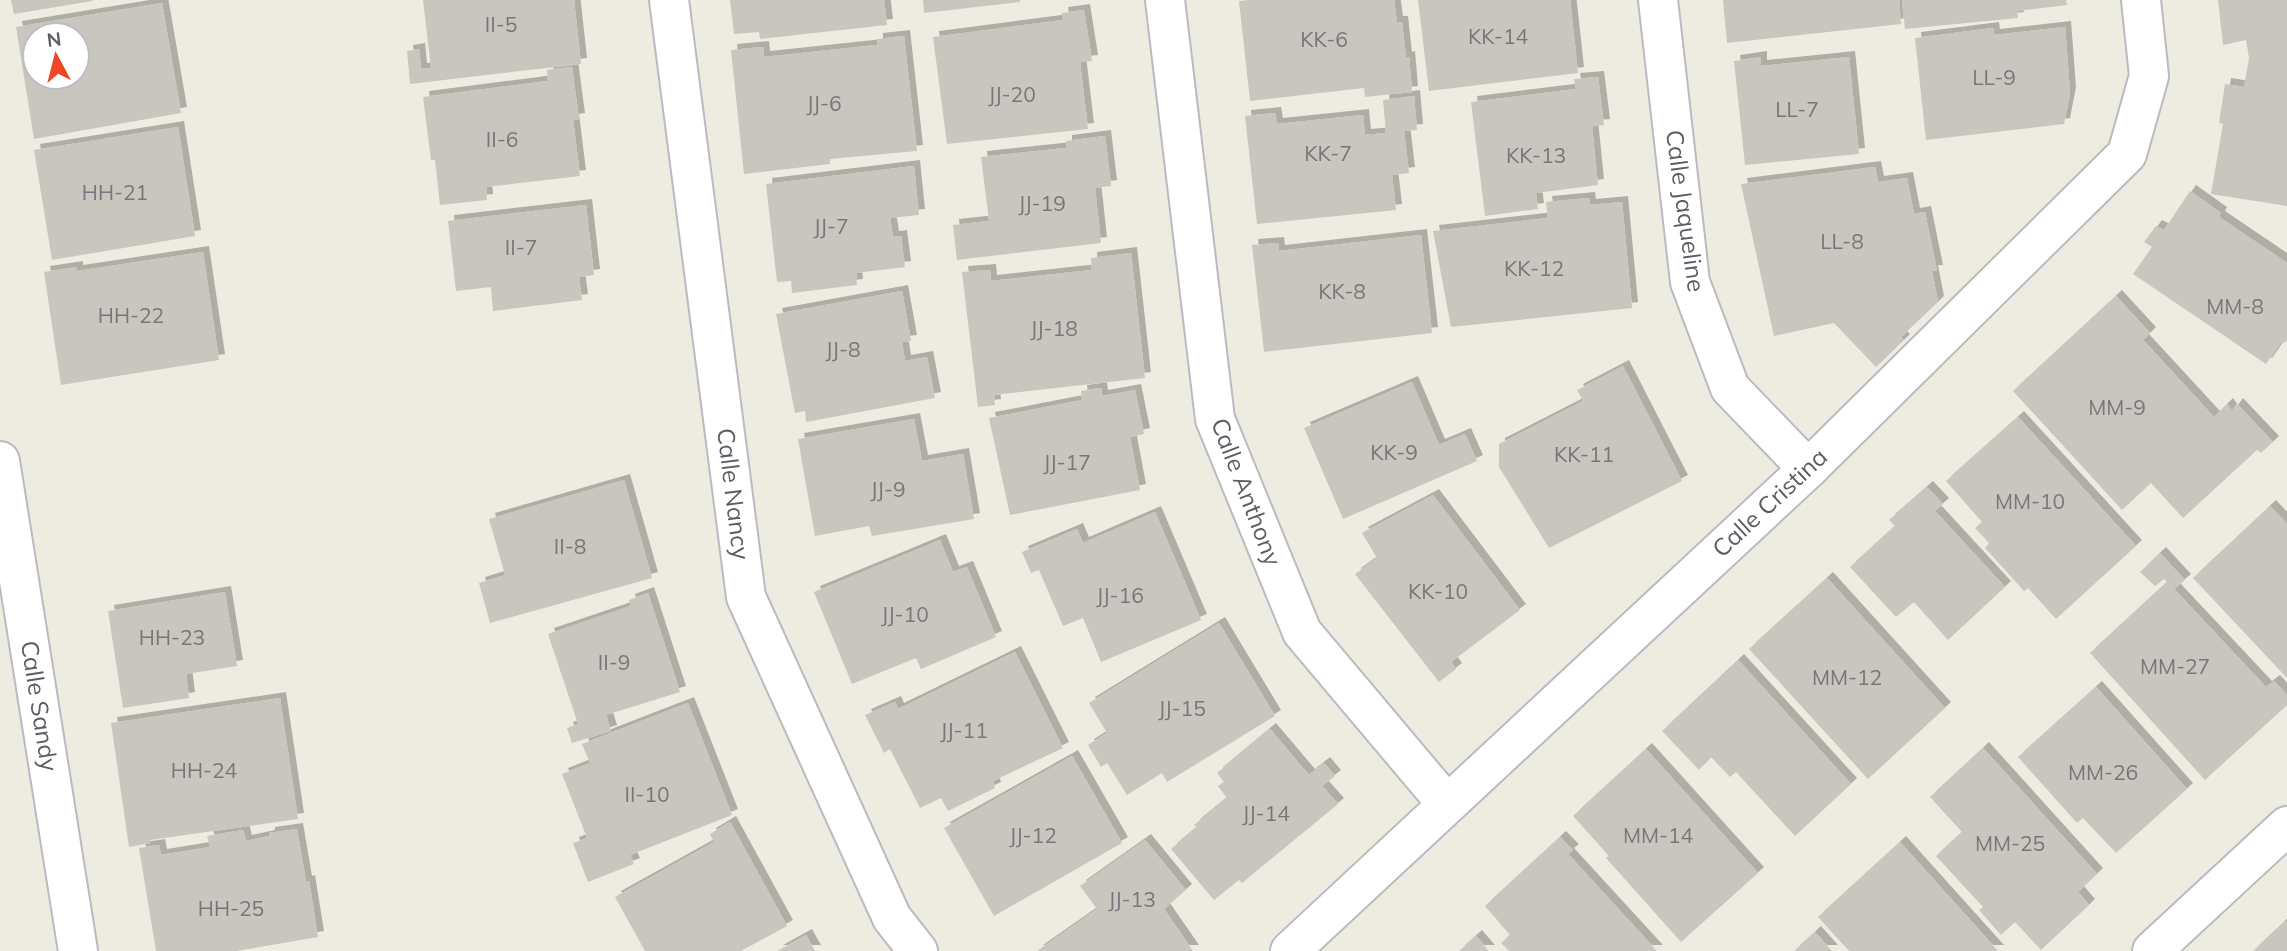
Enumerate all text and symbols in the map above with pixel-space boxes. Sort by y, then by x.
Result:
house number: II-5 [485,11,517,37]
north arrow [21,21,91,91]
house number: KK-14 [1468,23,1528,49]
text: N [45,26,63,52]
house number: KK-6 [1300,26,1348,52]
house number: LL-9 [1972,64,2016,90]
house number: JJ-20 [988,81,1036,107]
house number: JJ-6 [807,90,842,116]
house number: LL-7 [1775,96,1819,122]
house number: II-6 [486,126,518,152]
street label: Calle Jaqueline [1660,128,1712,294]
house number: KK-7 [1304,140,1352,166]
house number: KK-13 [1506,142,1566,168]
house number: HH-21 [82,179,148,205]
house number: JJ-19 [1018,190,1066,216]
house number: JJ-7 [814,213,849,239]
house number: LL-8 [1820,228,1864,254]
house number: II-7 [505,234,537,260]
house number: KK-12 [1504,255,1564,281]
house number: KK-8 [1318,278,1366,304]
house number: MM-8 [2206,293,2264,319]
house number: HH-22 [98,302,164,328]
house number: JJ-18 [1030,315,1078,341]
house number: JJ-8 [826,336,861,362]
house number: MM-9 [2088,394,2146,420]
street label: Calle Anthony [1205,414,1289,570]
street label: Calle Nancy [711,426,757,562]
house number: KK-9 [1370,439,1418,465]
house number: KK-11 [1554,441,1614,467]
street label: Calle Cristina [1706,441,1833,563]
house number: JJ-17 [1043,449,1091,475]
house number: JJ-9 [871,476,906,502]
house number: MM-10 [1995,488,2065,514]
house number: II-8 [554,533,586,559]
house number: KK-10 [1408,578,1468,604]
house number: JJ-16 [1096,582,1144,608]
house number: JJ-10 [881,601,929,627]
house number: HH-23 [139,624,205,650]
street label: Calle Sandy [15,638,65,773]
house number: II-9 [598,649,630,675]
house number: MM-27 [2140,653,2210,679]
house number: MM-12 [1812,664,1882,690]
house number: JJ-15 [1158,695,1206,721]
house number: JJ-11 [940,717,988,743]
house number: HH-24 [171,757,238,783]
house number: MM-26 [2068,759,2138,785]
house number: II-10 [624,781,670,807]
house number: JJ-14 [1242,800,1290,826]
house number: JJ-12 [1009,822,1057,848]
house number: MM-14 [1623,822,1694,848]
house number: MM-25 [1975,830,2045,856]
house number: JJ-13 [1108,886,1156,912]
house number: HH-25 [198,895,264,921]

